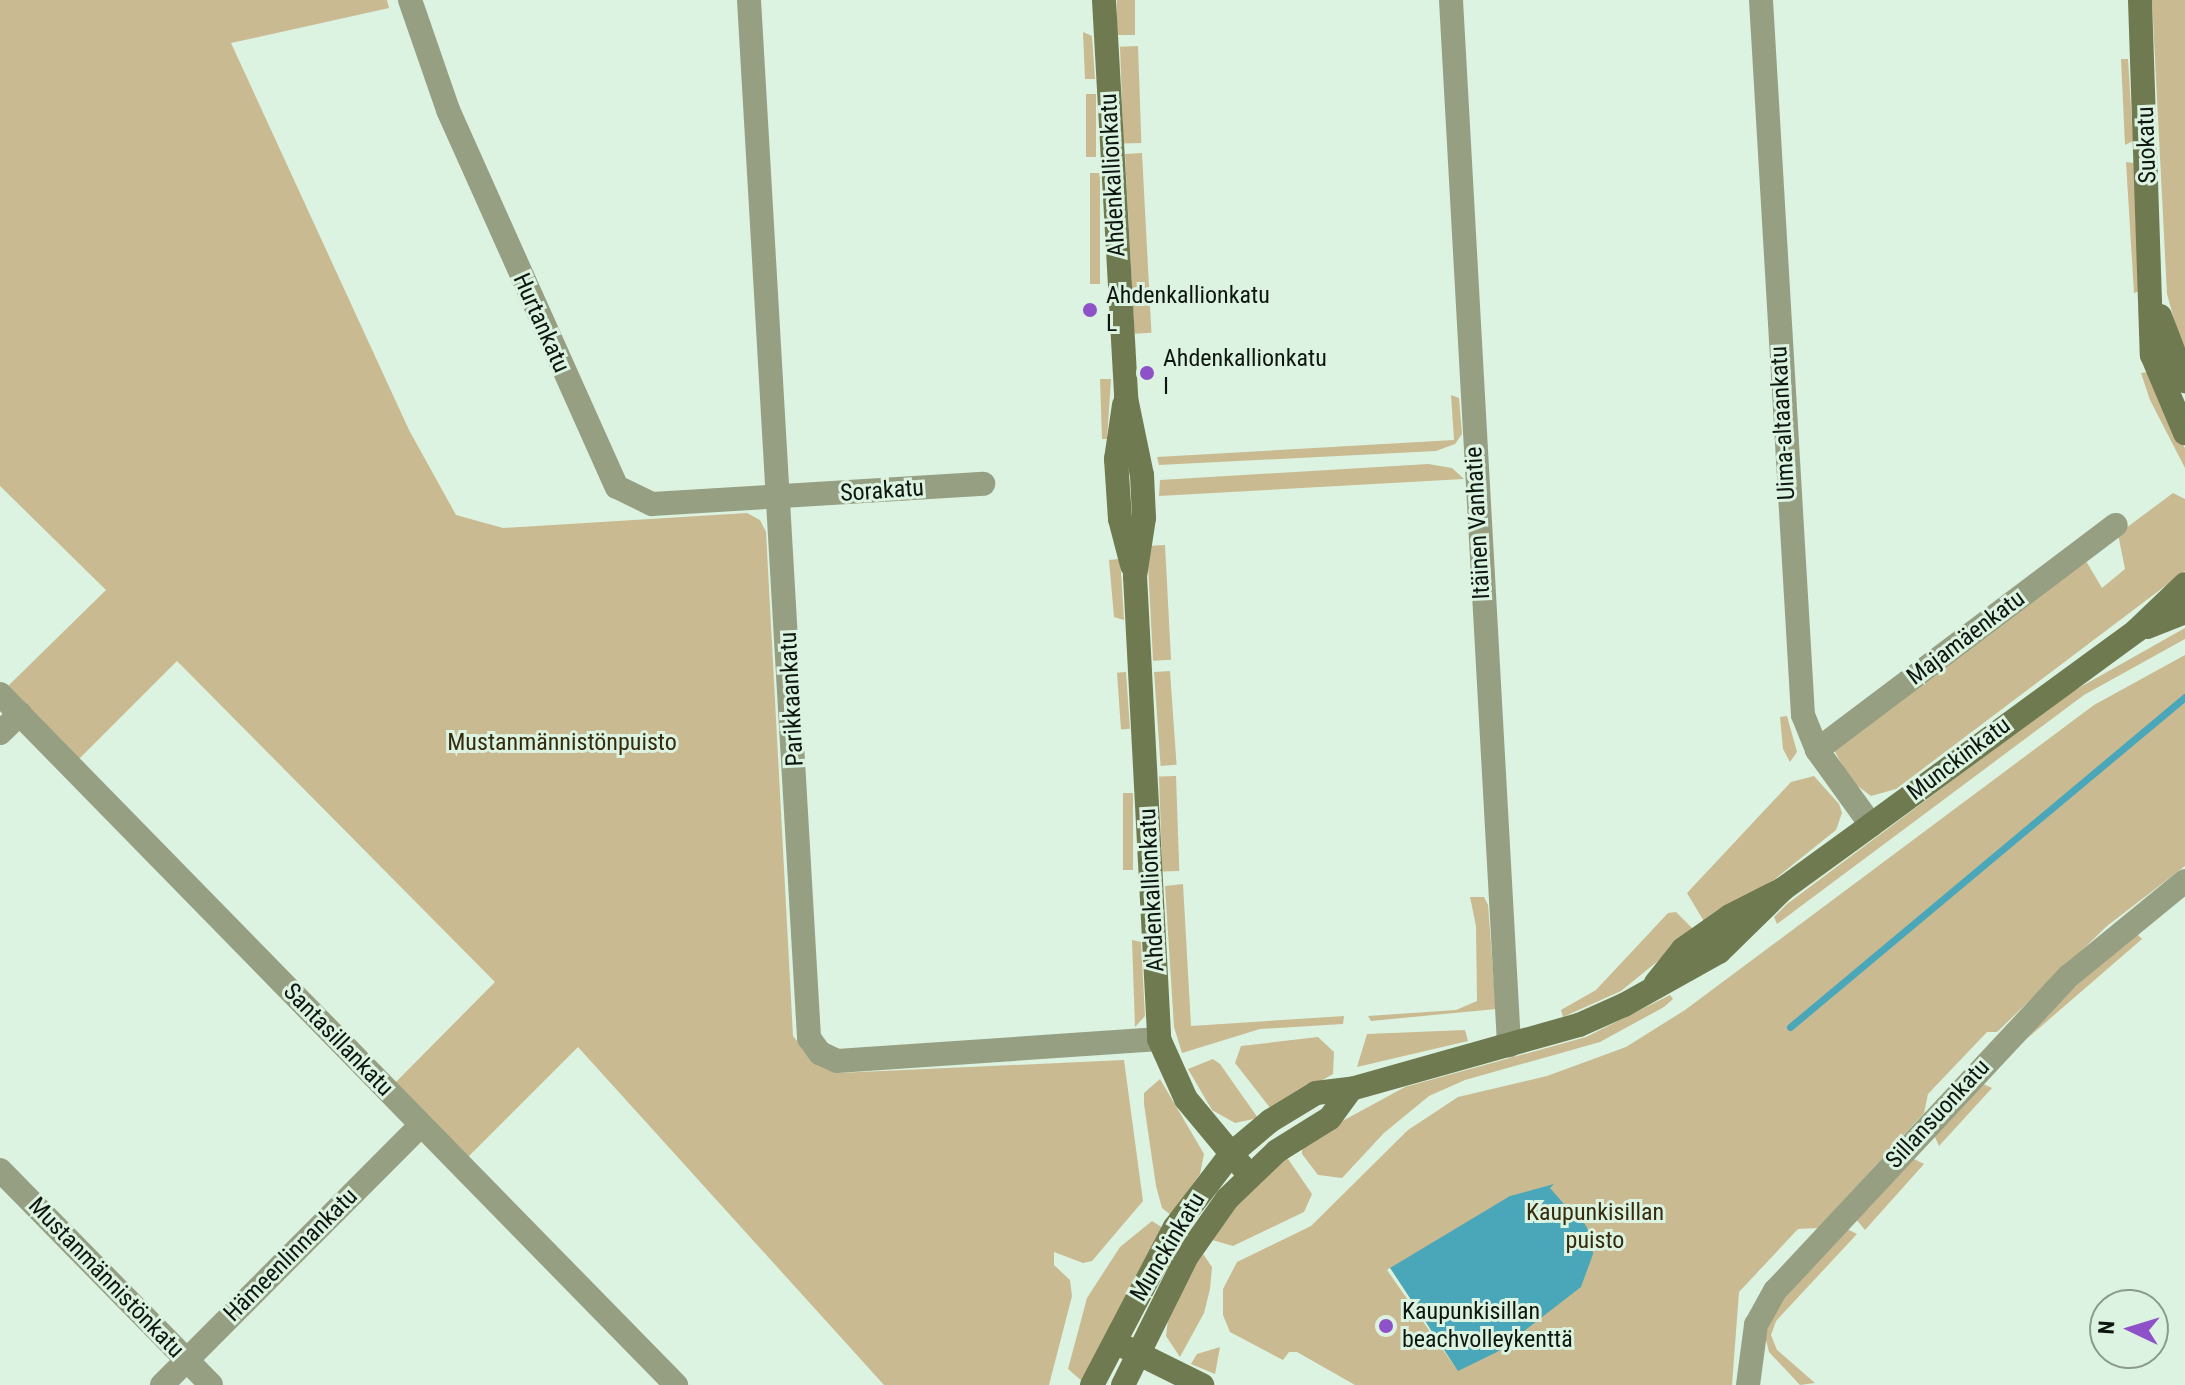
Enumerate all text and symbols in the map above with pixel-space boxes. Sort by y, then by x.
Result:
street label: Ahdenkallionkatu [1094,92,1132,258]
street label: Suokatu [2131,106,2163,184]
street label: Hurtankatu [506,269,576,377]
place label: Ahdenkallionkatu L [1106,282,1270,338]
marker: Ahdenkallionkatu L [1081,301,1099,319]
place label: Ahdenkallionkatu I [1163,345,1327,401]
street label: Uima-altaankatu [1765,345,1801,501]
marker: Ahdenkallionkatu I [1138,364,1156,382]
street label: Itäinen Vanhatie [1460,446,1496,600]
street label: Sorakatu [839,474,925,508]
street label: Majamäenkatu [1901,584,2031,692]
street label: Parikkaankatu [774,631,810,767]
street label: Munckinkatu [1902,711,2016,807]
park label: Mustanmännistönpuisto [447,729,677,757]
street label: Ahdenkallionkatu [1133,807,1171,973]
street label: Santasillankatu [277,978,399,1102]
street label: Sillansuonkatu [1880,1053,1996,1175]
street label: Hämeenlinnankatu [218,1182,364,1328]
street label: Munckinkatu [1124,1188,1212,1306]
street label: Mustanmännistönkatu [22,1192,190,1364]
park label: Kaupunkisillan puisto [1526,1199,1664,1255]
north arrow [2089,1289,2169,1369]
place label: Kaupunkisillan beachvolleykenttä [1402,1298,1573,1354]
marker: Kaupunkisillan beachvolleykenttä [1377,1317,1395,1335]
text: N [2094,1320,2119,1335]

